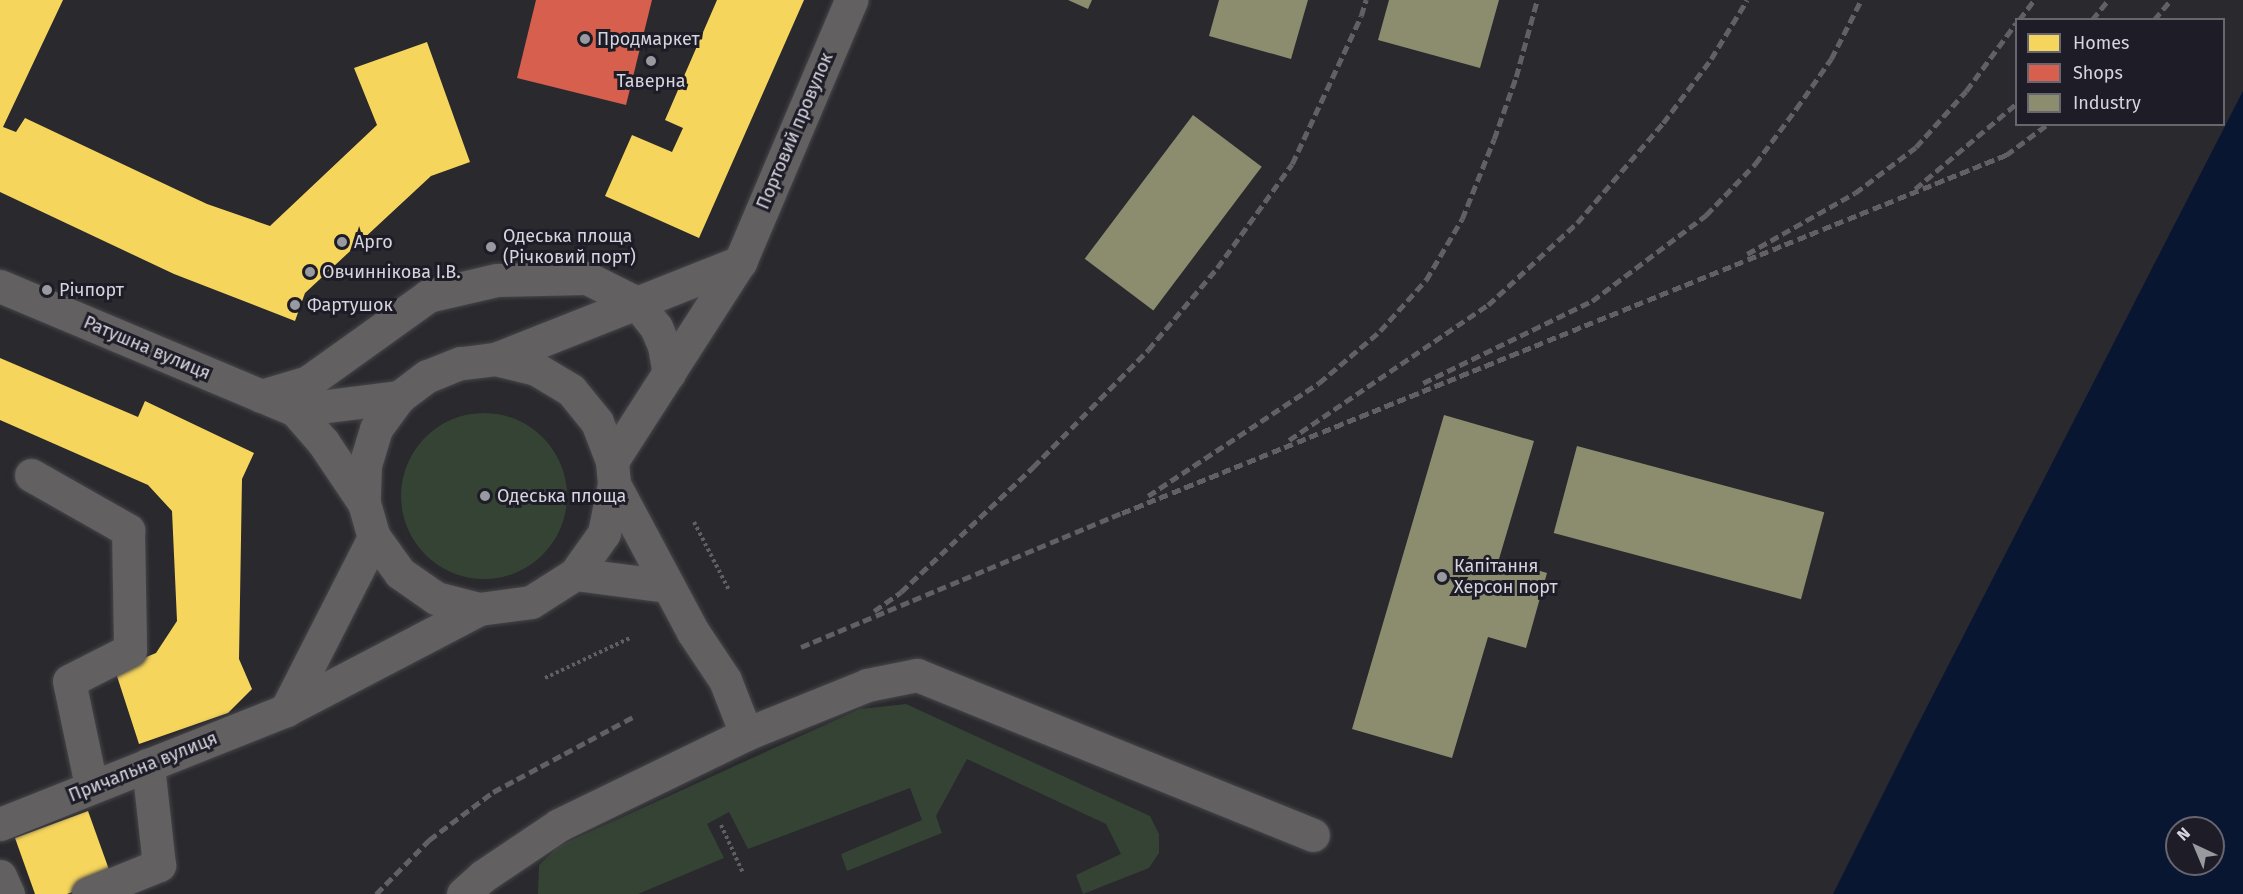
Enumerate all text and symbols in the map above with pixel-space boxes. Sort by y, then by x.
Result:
legend [2015,18,2225,126]
place label: Продмаркет [597,28,700,50]
marker: Продмаркет [578,32,592,46]
text: Homes [2073,32,2129,54]
street label: Портовий провулок [752,49,838,213]
marker: Таверна [644,54,658,68]
text: Shops [2073,62,2123,84]
place label: Таверна [616,70,686,92]
text: Industry [2073,92,2141,114]
place label: Одеська площа (Річковий порт) [503,226,636,268]
place label: Арго [354,231,393,253]
marker: Арго [335,235,349,249]
marker: Одеська площа (Річковий порт) [484,240,498,254]
place label: Овчиннікова І.В. [322,261,461,283]
marker: Овчиннікова І.В. [303,265,317,279]
place label: Річпорт [59,279,124,301]
marker: Річпорт [40,283,54,297]
place label: Фартушок [307,294,393,316]
marker: Фартушок [288,298,302,312]
street label: Ратушна вулиця [80,312,214,384]
place label: Одеська площа [497,485,626,507]
marker: Одеська площа [478,489,492,503]
place label: Капітання Херсон порт [1454,556,1558,598]
marker: Капітання Херсон порт [1435,570,1449,584]
street label: Причальна вулиця [66,727,220,807]
north arrow [2165,816,2225,876]
text: N [2173,824,2194,845]

